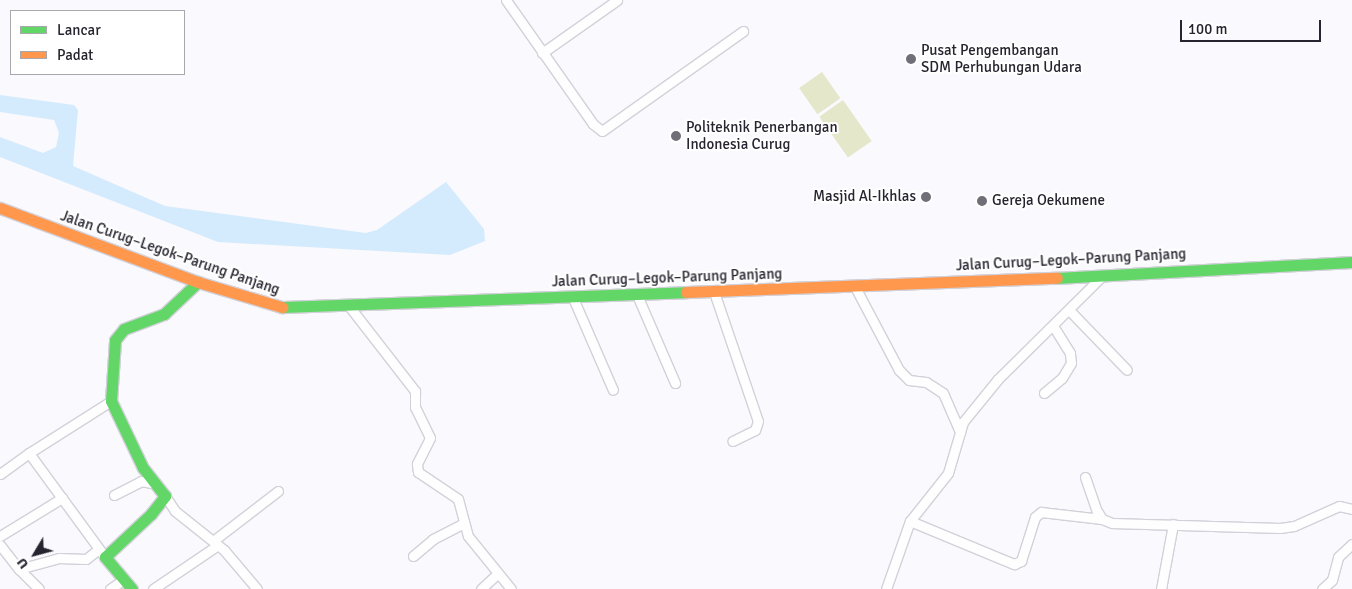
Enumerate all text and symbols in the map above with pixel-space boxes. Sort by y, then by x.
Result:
legend [10,10,185,75]
scale bar [1182,10,1323,42]
text: 100 m [1188,20,1228,38]
text: Lancar [57,21,101,39]
place label: Pusat Pengembangan SDM Perhubungan Udara [921,41,1082,76]
text: Padat [57,46,93,64]
marker: Pusat Pengembangan SDM Perhubungan Udara [905,53,917,65]
place label: Politeknik Penerbangan Indonesia Curug [686,118,838,153]
marker: Politeknik Penerbangan Indonesia Curug [670,130,682,142]
place label: Masjid Al-Ikhlas [813,188,916,206]
marker: Masjid Al-Ikhlas [920,191,932,203]
place label: Gereja Oekumene [992,192,1105,210]
marker: Gereja Oekumene [976,195,988,207]
street label: Jalan Curug–Legok–Parung Panjang [58,207,282,299]
street label: Jalan Curug–Legok–Parung Panjang [955,245,1187,275]
street label: Jalan Curug–Legok–Parung Panjang [551,265,783,291]
north arrow [10,529,60,579]
text: U [13,554,32,572]

